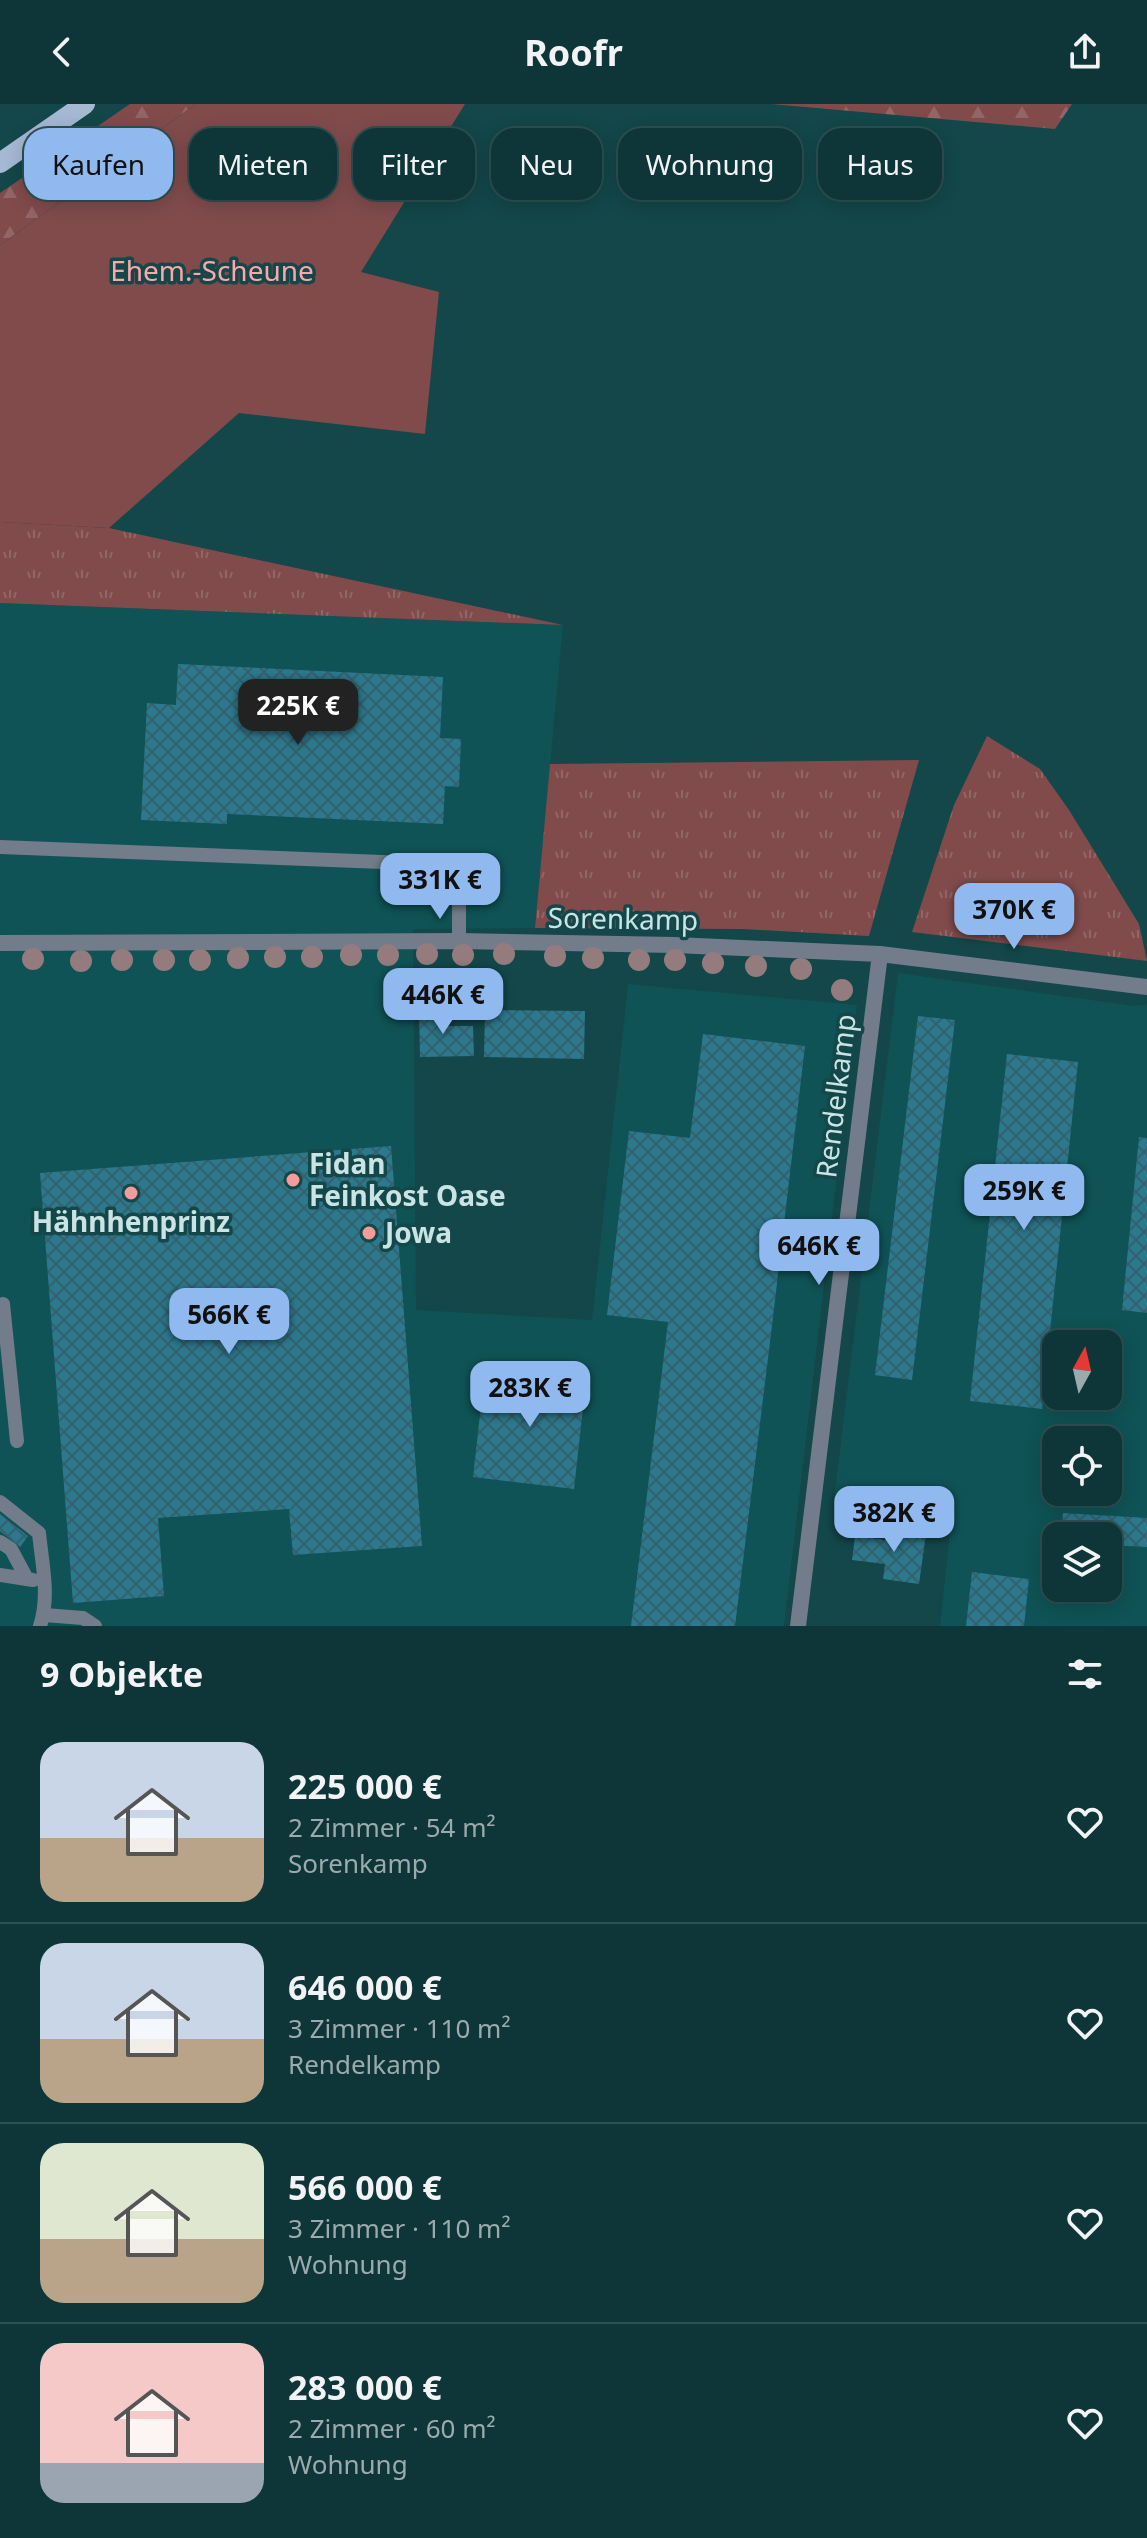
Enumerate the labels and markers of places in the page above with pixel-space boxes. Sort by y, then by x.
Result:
pin: 225K € [233,679,363,747]
pin: 331K € [375,853,505,921]
pin: 370K € [949,883,1079,951]
pin: 446K € [378,968,508,1036]
place label: Fidan Feinkost Oase [309,1144,506,1214]
pin: 259K € [959,1164,1089,1232]
marker: Fidan Feinkost Oase [284,1171,302,1189]
marker: Hähnhenprinz [122,1184,140,1202]
place label: Hähnhenprinz [32,1202,230,1240]
place label: Jowa [382,1213,452,1251]
pin: 646K € [754,1219,884,1287]
marker: Jowa [360,1224,378,1242]
pin: 566K € [164,1288,294,1356]
pin: 283K € [465,1361,595,1429]
pin: 382K € [829,1486,959,1554]

